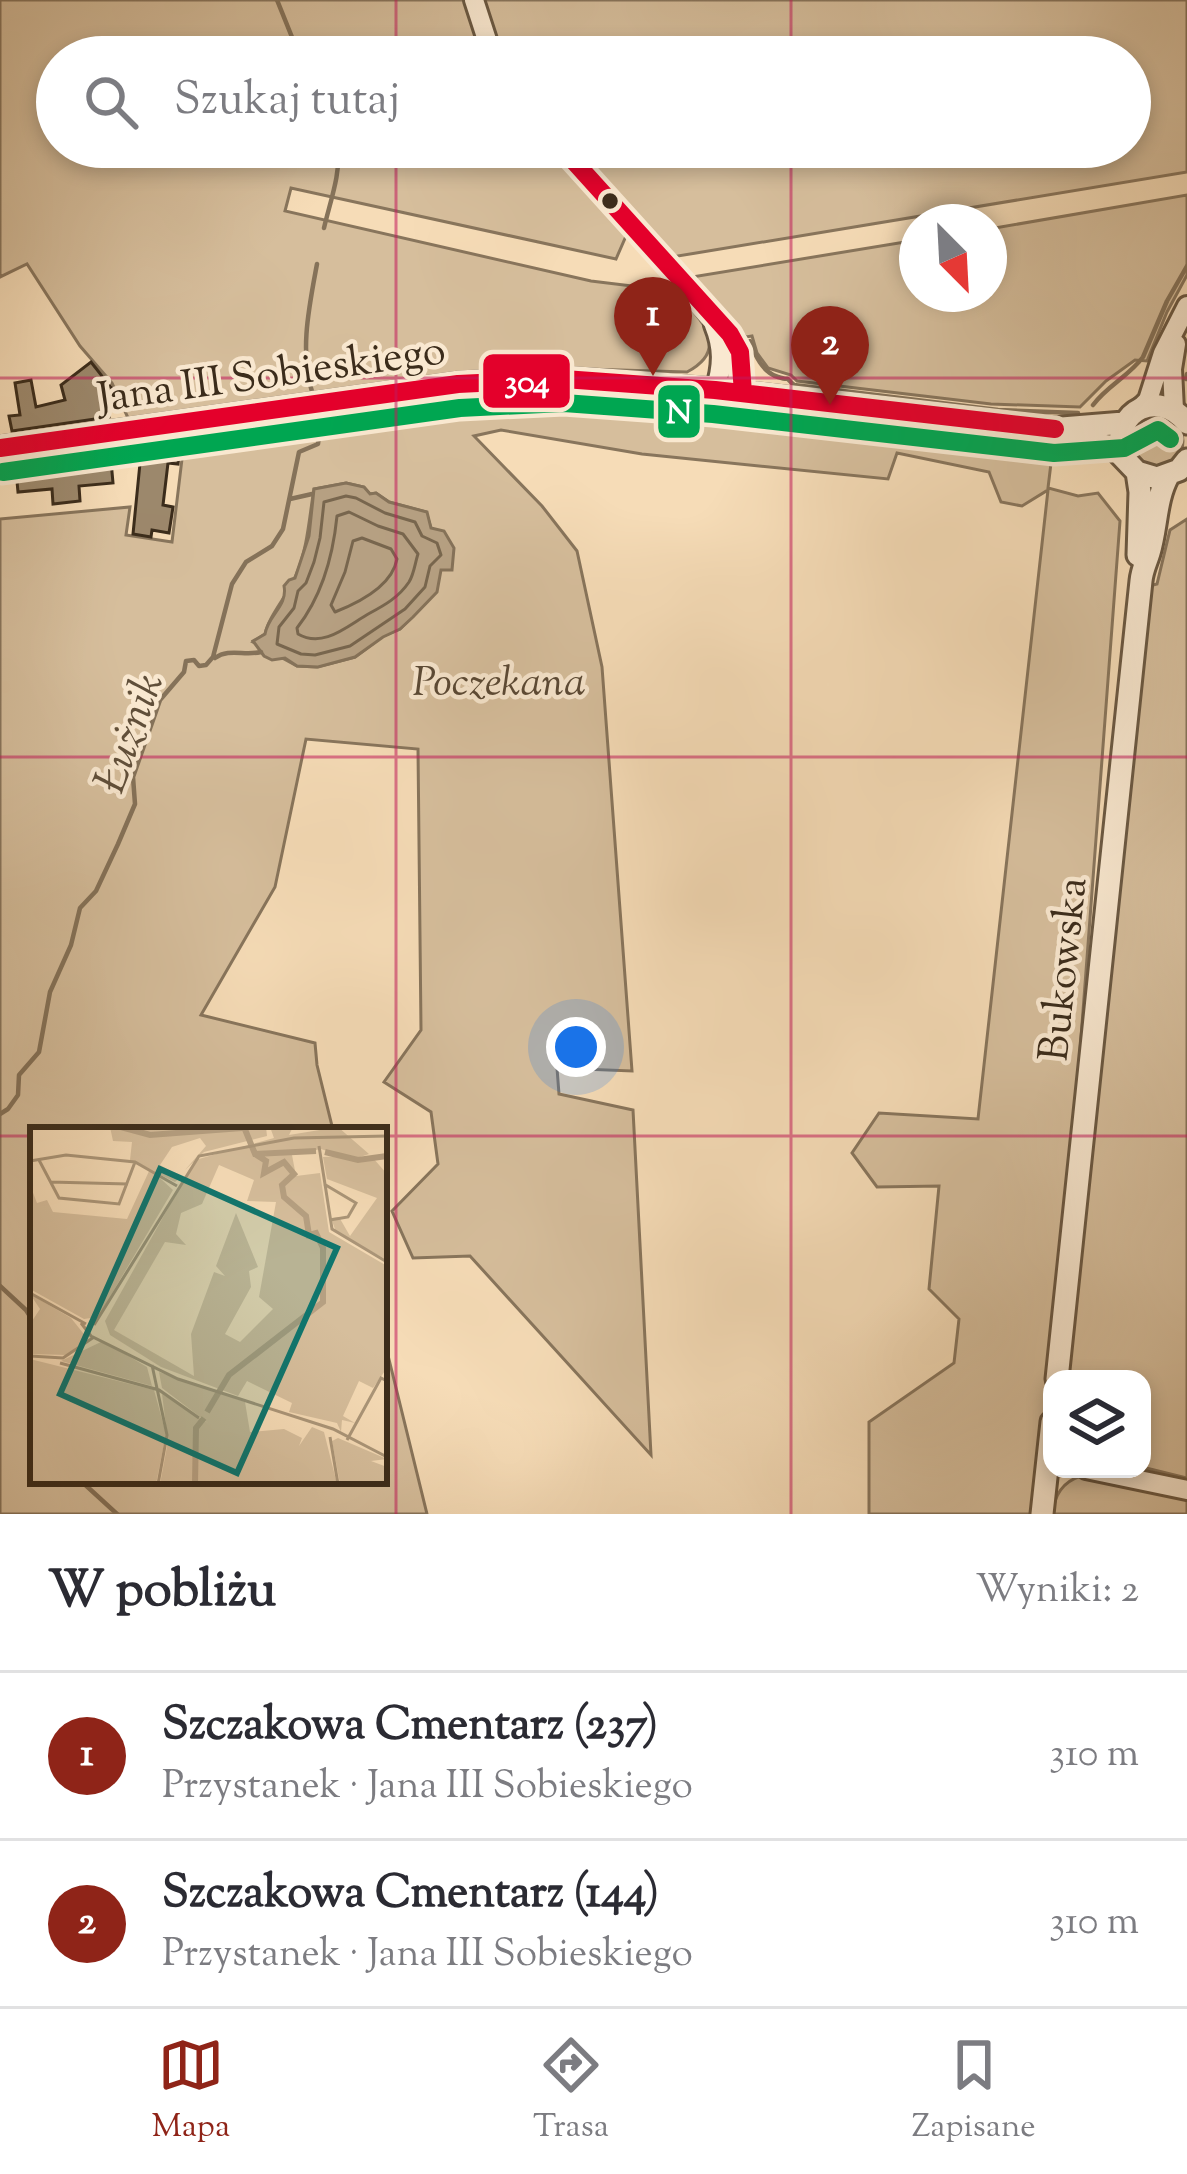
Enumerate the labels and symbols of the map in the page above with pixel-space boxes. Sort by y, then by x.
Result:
unlabelled marker [599,190,621,212]
north arrow [899,204,1007,312]
pin: 1 [614,277,692,376]
pin: 2 [791,306,869,405]
street label: Jana III Sobieskiego [92,323,450,431]
line badge: 304 [481,352,572,410]
text: 304 [504,360,550,408]
line badge: N [656,383,702,440]
text: N [666,391,692,439]
park label: Poczekana [413,655,585,715]
water label: Łużnik [80,665,184,803]
street label: Bukowska [1026,875,1105,1064]
your location [546,1017,606,1077]
inset map [30,1127,387,1484]

